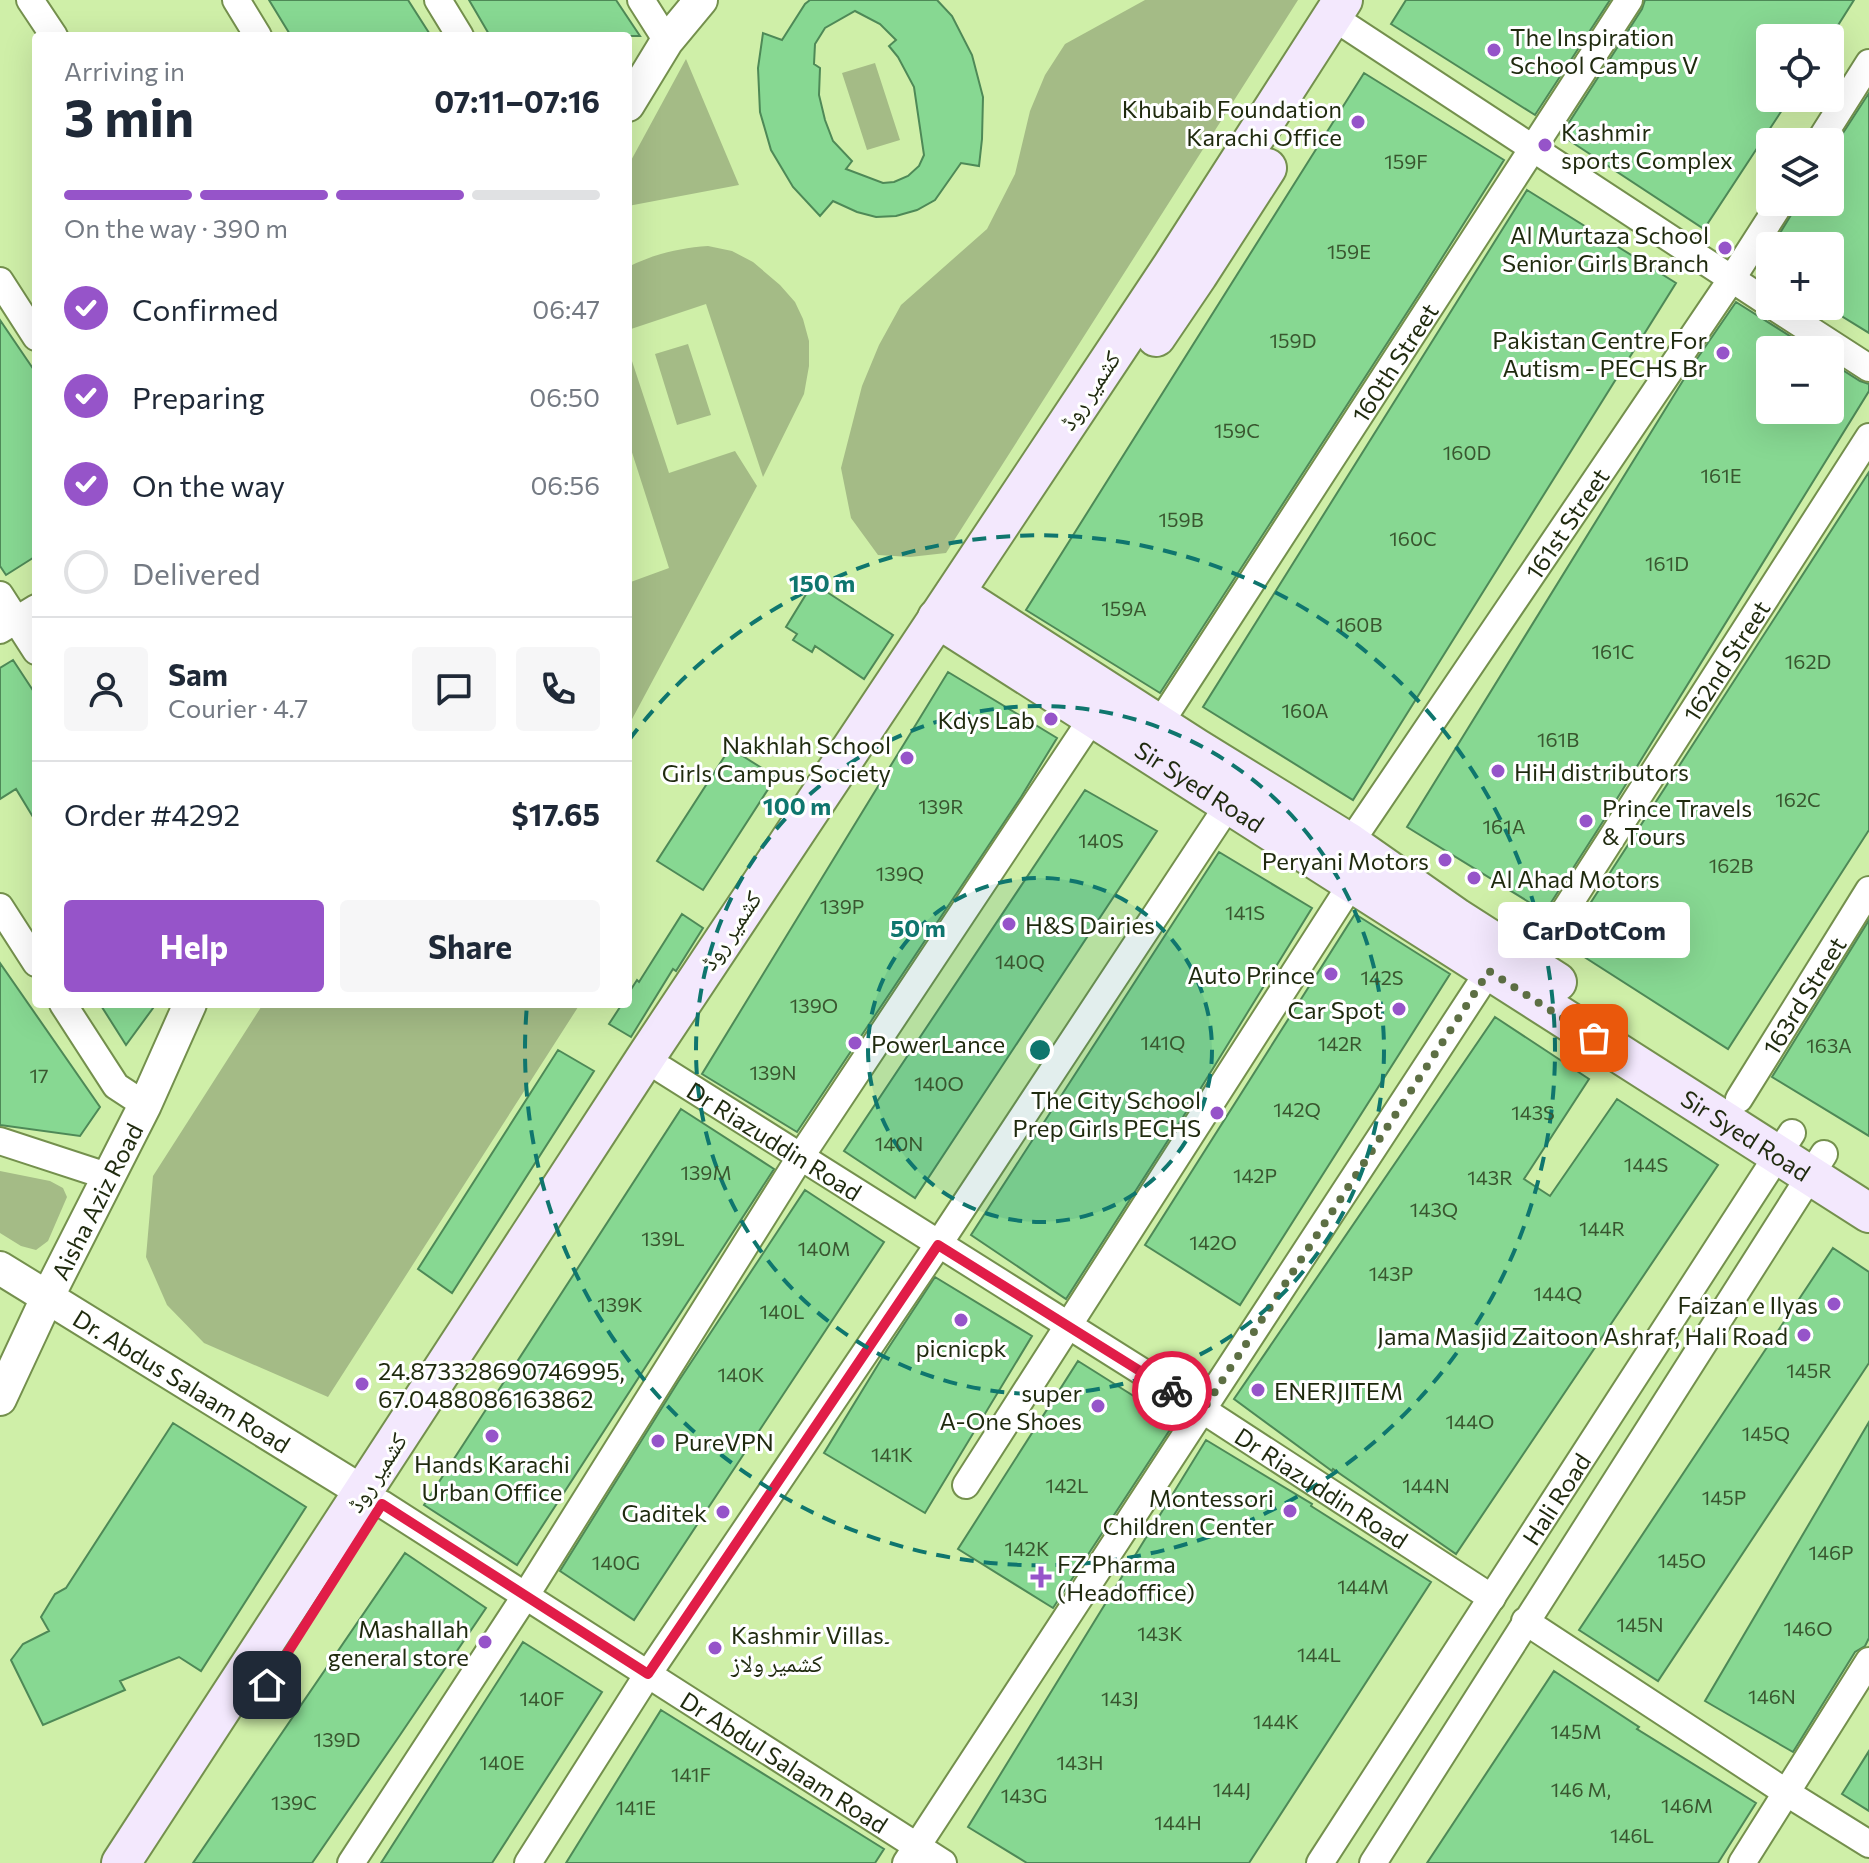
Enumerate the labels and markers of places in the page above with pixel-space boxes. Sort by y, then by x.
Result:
place label: The Inspiration School Campus V [1510,22,1699,79]
marker: The Inspiration School Campus V [1485,41,1503,59]
place label: Khubaib Foundation Karachi Office [1122,94,1342,151]
marker: Khubaib Foundation Karachi Office [1349,113,1367,131]
place label: Kashmir sports Complex [1561,117,1733,174]
marker: Kashmir sports Complex [1536,136,1554,154]
place label: Al Murtaza School Senior Girls Branch [1502,220,1709,277]
marker: Al Murtaza School Senior Girls Branch [1716,239,1734,257]
place label: Pakistan Centre For Autism - PECHS Br [1492,325,1707,382]
marker: Pakistan Centre For Autism - PECHS Br [1714,344,1732,362]
place label: Kdys Lab [938,705,1035,734]
marker: Kdys Lab [1042,710,1060,728]
place label: Nakhlah School Girls Campus Society [662,730,891,787]
marker: Nakhlah School Girls Campus Society [898,749,916,767]
place label: HiH distributors [1514,757,1689,786]
marker: HiH distributors [1489,762,1507,780]
place label: Prince Travels & Tours [1602,793,1752,850]
marker: Prince Travels & Tours [1577,812,1595,830]
place label: Peryani Motors [1262,846,1429,875]
marker: Peryani Motors [1436,851,1454,869]
place label: Al Ahad Motors [1490,864,1660,893]
marker: Al Ahad Motors [1465,869,1483,887]
callout: CarDotCom [1498,902,1690,958]
place label: H&S Dairies [1025,910,1155,939]
marker: H&S Dairies [1000,915,1018,933]
place label: Auto Prince [1188,960,1315,989]
marker: Auto Prince [1322,965,1340,983]
place label: Car Spot [1288,995,1383,1024]
marker: Car Spot [1390,1000,1408,1018]
pin [1560,1004,1628,1072]
place label: PowerLance [871,1029,1005,1058]
marker: PowerLance [846,1034,864,1052]
centre of rings [1026,1036,1054,1064]
place label: The City School Prep Girls PECHS [1013,1085,1201,1142]
marker: The City School Prep Girls PECHS [1208,1104,1226,1122]
place label: Faizan e Ilyas [1677,1290,1818,1319]
marker: Faizan e Ilyas [1825,1295,1843,1313]
marker: picnicpk [952,1311,970,1329]
place label: Jama Masjid Zaitoon Ashraf, Hali Road [1377,1321,1788,1350]
marker: Jama Masjid Zaitoon Ashraf, Hali Road [1795,1326,1813,1344]
place label: picnicpk [915,1333,1007,1362]
place label: 24.873328690746995, 67.0488086163862 [378,1356,625,1413]
marker: 24.873328690746995, 67.0488086163862 [353,1375,371,1393]
place label: ENERJITEM [1274,1376,1403,1405]
place label: super A-One Shoes [939,1378,1082,1435]
marker: ENERJITEM [1249,1381,1267,1399]
marker: super A-One Shoes [1089,1397,1107,1415]
marker: Hands Karachi Urban Office [483,1427,501,1445]
place label: PureVPN [674,1427,774,1456]
marker: PureVPN [649,1432,667,1450]
place label: Hands Karachi Urban Office [414,1449,570,1506]
place label: Montessori Children Center [1103,1483,1274,1540]
place label: Gaditek [621,1498,707,1527]
marker: Montessori Children Center [1281,1502,1299,1520]
marker: Gaditek [714,1503,732,1521]
place label: FZ Pharma (Headoffice) [1057,1549,1195,1606]
marker: FZ Pharma (Headoffice) [1032,1568,1050,1586]
place label: Mashallah general store [328,1614,469,1671]
place label: Kashmir Villas۔ کشمیر ولاز [730,1620,890,1677]
marker: Mashallah general store [476,1633,494,1651]
marker: Kashmir Villas۔ کشمیر ولاز [706,1639,724,1657]
pin [233,1651,301,1719]

